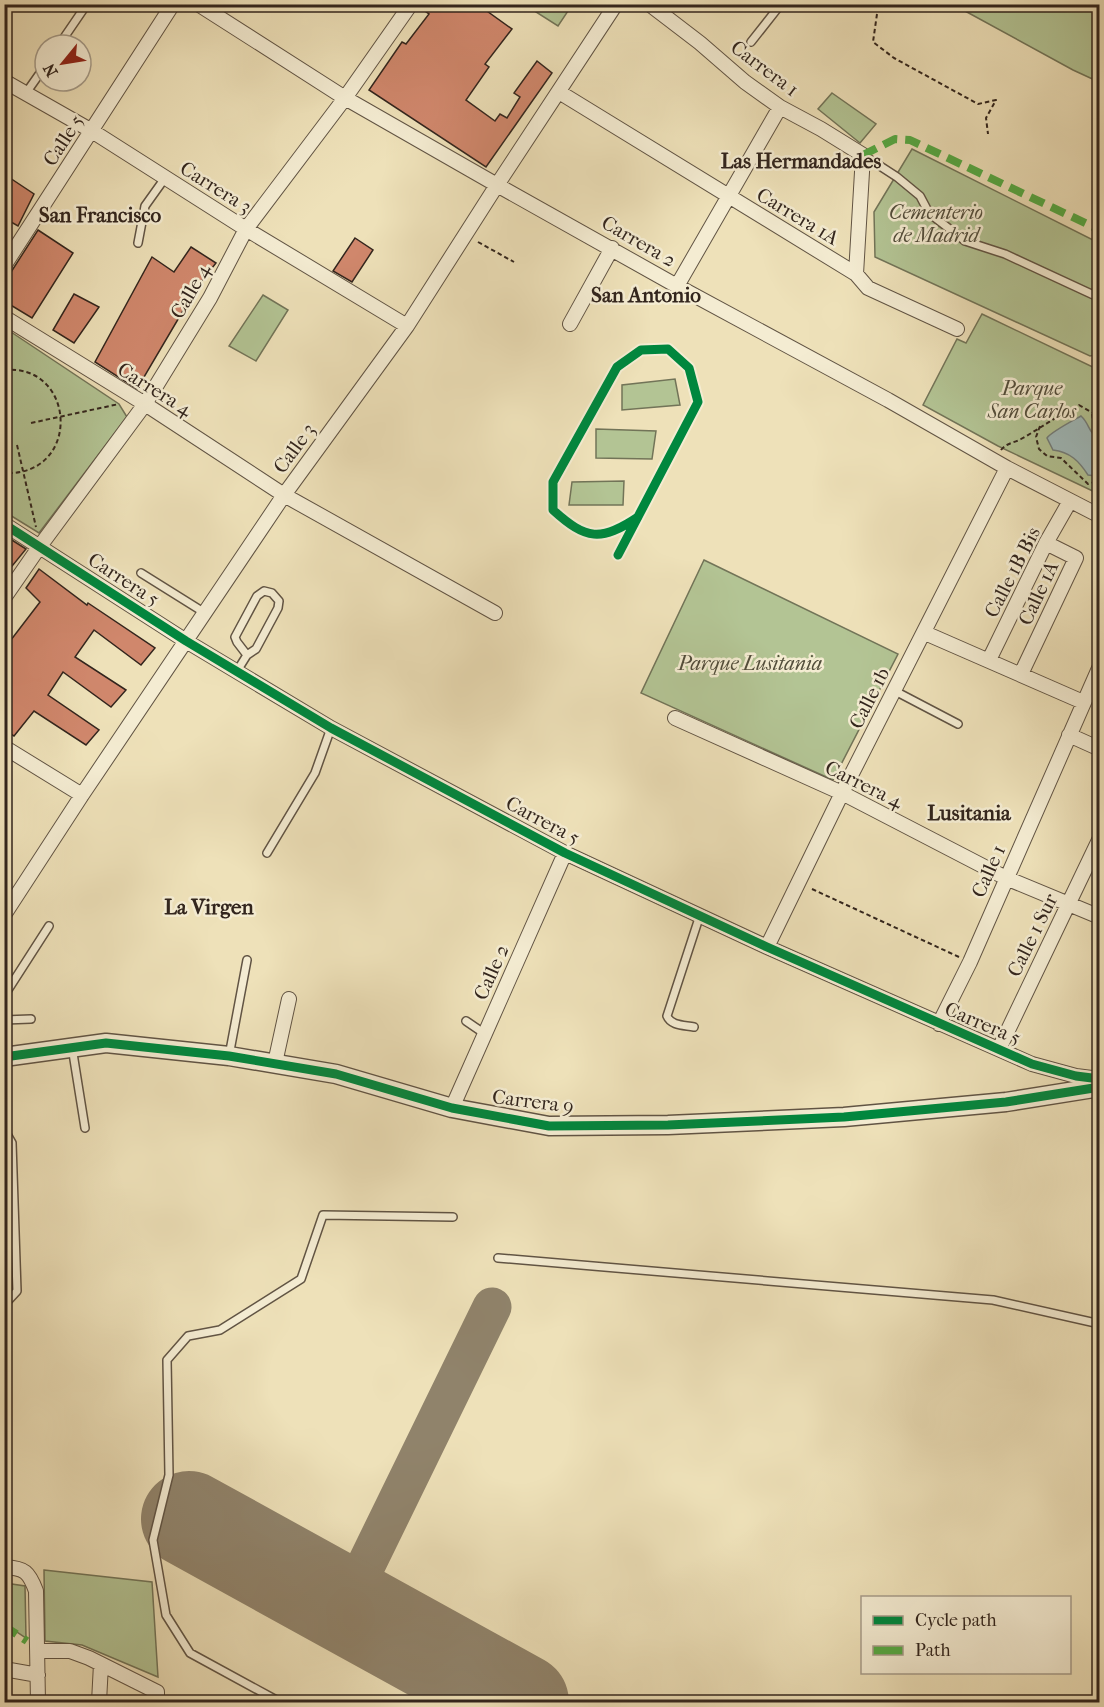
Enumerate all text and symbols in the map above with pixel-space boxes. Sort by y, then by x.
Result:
north arrow [33,33,93,93]
street label: Carrera 1 [726,36,803,101]
text: N [39,59,62,80]
street label: Calle 5 [38,110,88,170]
district label: Las Hermandades [721,149,881,173]
street label: Carrera 3 [176,157,256,218]
street label: Carrera 1A [753,183,844,250]
park label: Cementerio de Madrid [889,201,983,247]
district label: San Francisco [39,203,162,227]
street label: Carrera 2 [598,211,680,272]
street label: Calle 4 [166,259,216,323]
district label: San Antonio [591,283,701,307]
street label: Carrera 4 [113,358,197,422]
park label: Parque San Carlos [987,377,1077,423]
street label: Calle 3 [269,419,320,478]
street label: Calle 1B Bis [980,523,1045,621]
street label: Carrera 5 [84,548,164,611]
street label: Calle 1A [1014,557,1064,629]
park label: Parque Lusitania [677,652,822,675]
street label: Calle 1b [844,664,895,733]
street label: Carrera 4 [821,756,907,814]
street label: Carrera 5 [502,791,584,849]
district label: Lusitania [927,801,1012,825]
street label: Calle 1 [967,841,1010,901]
street label: Calle 1 Sur [1003,890,1063,980]
district label: La Virgen [164,895,255,919]
street label: Calle 2 [469,941,514,1003]
street label: Carrera 5 [941,997,1024,1050]
street label: Carrera 9 [491,1085,575,1118]
legend [861,1596,1071,1674]
text: Cycle path [915,1610,996,1631]
text: Path [915,1640,951,1661]

